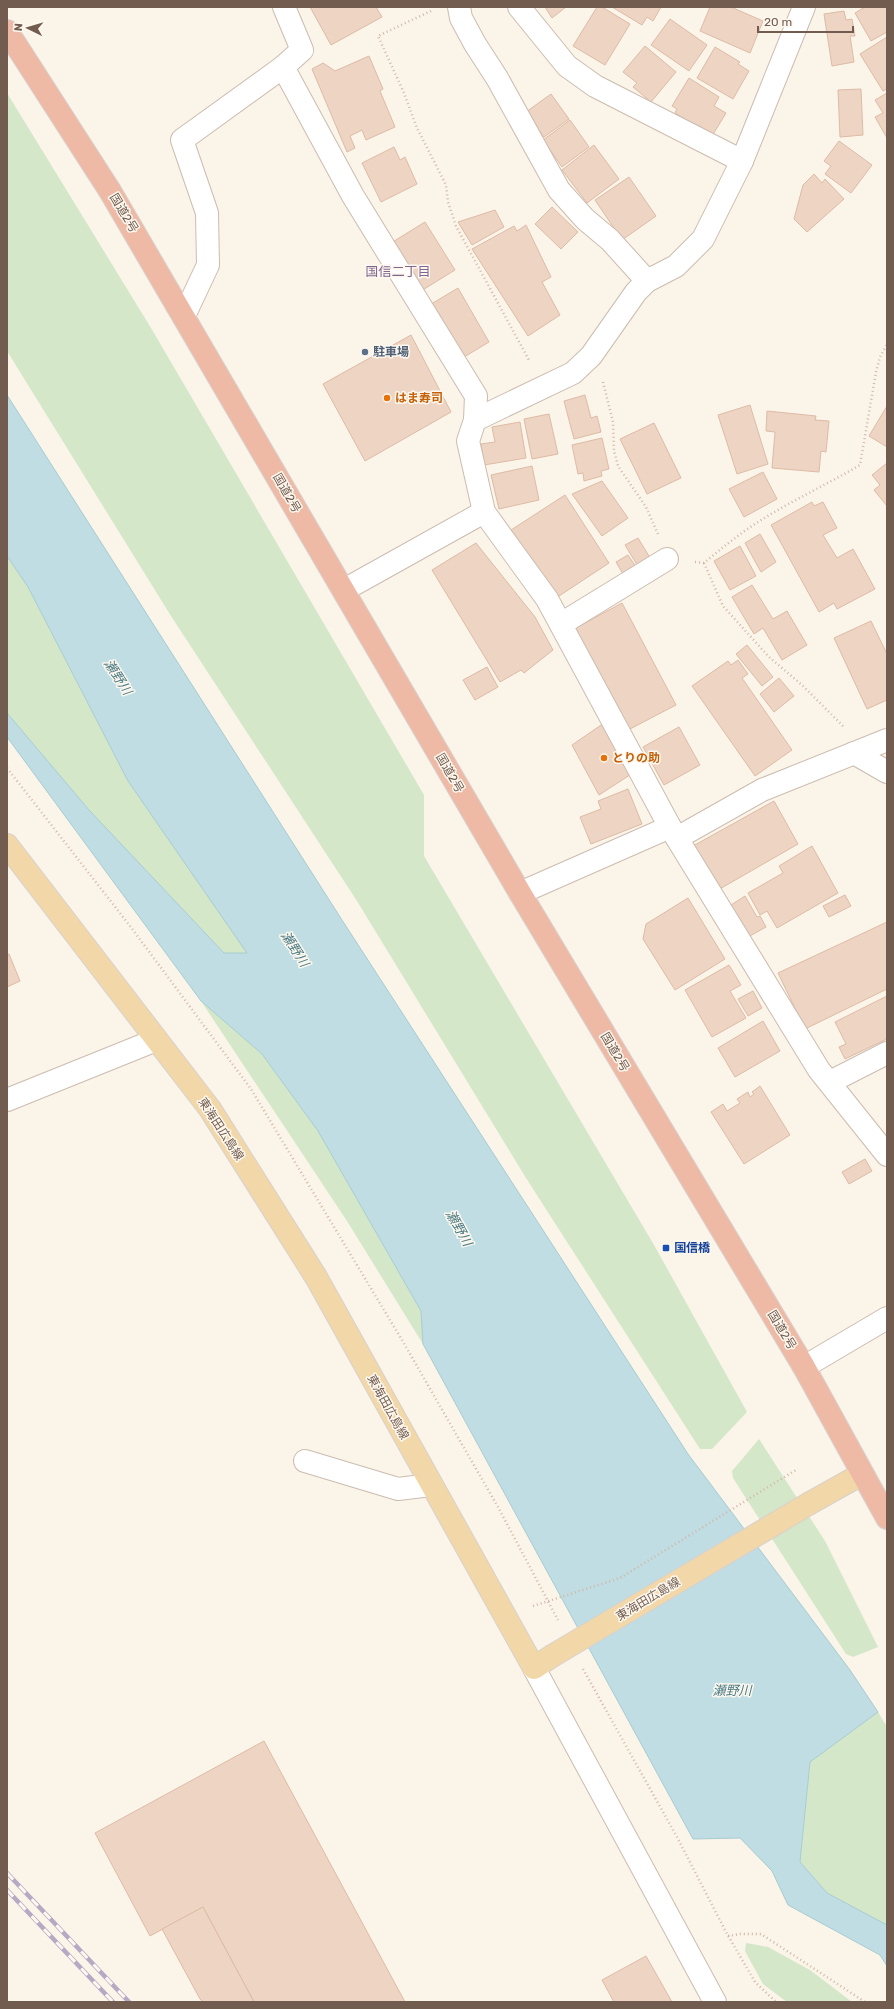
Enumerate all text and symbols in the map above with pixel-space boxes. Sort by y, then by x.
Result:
north arrow [8,8,48,48]
scale bar [758,8,853,34]
text: 20 m [764,15,792,29]
text: N [12,23,25,32]
street label: 国道2号 [107,191,141,235]
district label: 国信二丁目 [365,264,431,279]
place label: 駐車場 [373,345,409,359]
marker: 駐車場 [360,347,370,357]
place label: はま寿司 [395,391,443,405]
marker: はま寿司 [382,393,392,403]
street label: 国道2号 [270,471,304,515]
water label: 瀬野川 [101,657,136,699]
street label: 国道2号 [433,751,467,795]
place label: とりの助 [612,751,660,765]
marker: とりの助 [599,753,609,763]
water label: 瀬野川 [278,929,313,971]
street label: 国道2号 [598,1030,632,1074]
street label: 東海田広島線 [196,1095,246,1163]
water label: 瀬野川 [443,1207,476,1250]
place label: 国信橋 [674,1241,711,1255]
marker: 国信橋 [661,1243,671,1253]
street label: 国道2号 [765,1308,799,1352]
street label: 東海田広島線 [364,1372,412,1442]
street label: 東海田広島線 [614,1574,682,1624]
water label: 瀬野川 [712,1683,753,1698]

